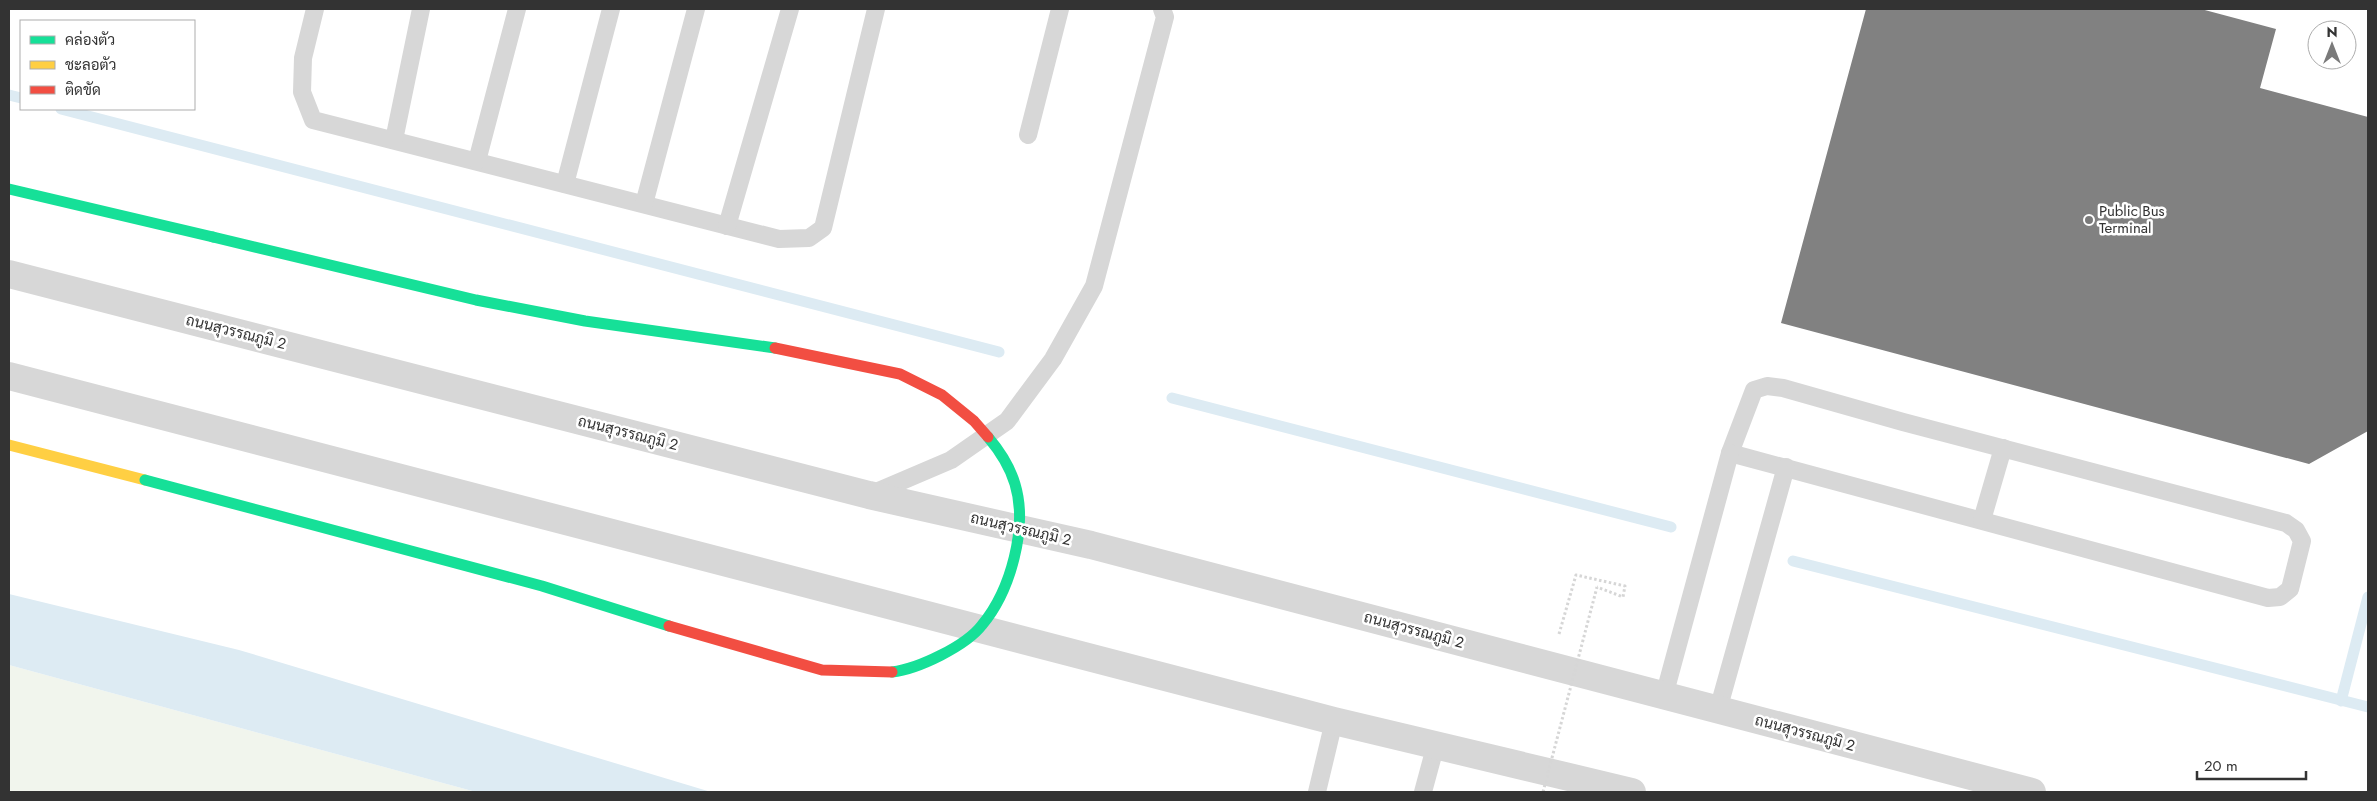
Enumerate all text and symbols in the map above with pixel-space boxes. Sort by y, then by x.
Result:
legend [20,20,195,110]
north arrow [2307,20,2357,70]
text: N [2326,22,2338,42]
text: คล่องตัว [65,29,115,51]
text: ชะลอตัว [65,54,116,76]
text: ติดขัด [65,79,101,101]
place label: Public Bus Terminal [2099,200,2165,239]
marker: Public Bus Terminal [2083,214,2095,226]
street label: ถนนสุวรรณภูมิ 2 [184,309,288,355]
street label: ถนนสุวรรณภูมิ 2 [576,410,680,456]
street label: ถนนสุวรรณภูมิ 2 [968,507,1074,551]
street label: ถนนสุวรรณภูมิ 2 [1362,606,1466,654]
street label: ถนนสุวรรณภูมิ 2 [1753,709,1857,757]
scale bar [2197,748,2306,780]
text: 20 m [2204,755,2238,777]

